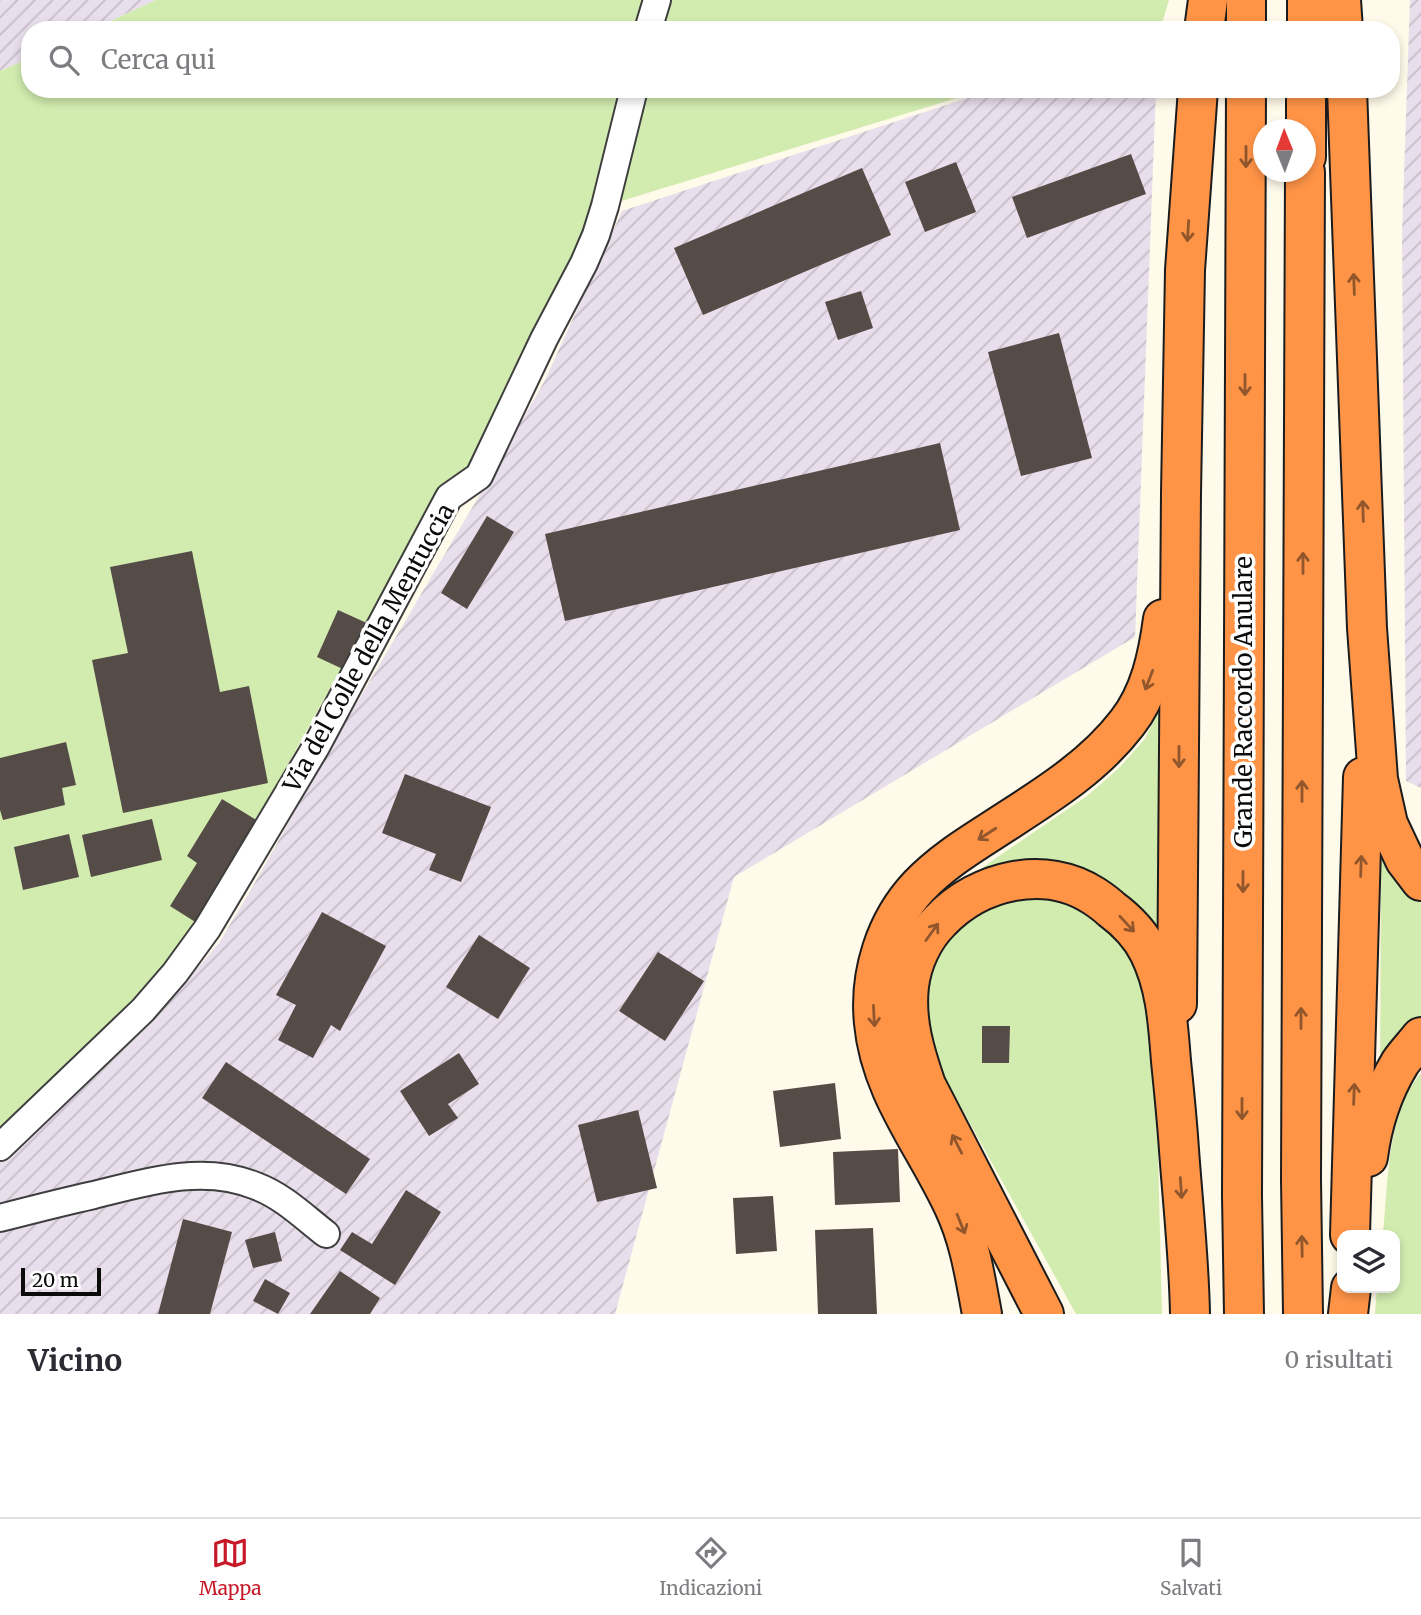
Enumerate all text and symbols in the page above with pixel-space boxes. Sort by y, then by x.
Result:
search box [21,21,1400,98]
icon: search [45,41,83,79]
text: Cerca qui [101,43,215,76]
north arrow [1253,119,1316,182]
one-way arrow [1239,146,1252,169]
one-way arrow [1181,219,1194,241]
one-way arrow [1348,273,1361,296]
one-way arrow [1238,373,1252,396]
street label: Via del Colle della Mentuccia [276,498,461,799]
one-way arrow [1356,500,1369,523]
one-way arrow [1296,552,1310,575]
street label: Grande Raccordo Anulare [1228,556,1259,848]
one-way arrow [1141,669,1154,691]
one-way arrow [1172,745,1186,768]
one-way arrow [1295,780,1309,803]
one-way arrow [978,827,998,841]
one-way arrow [1354,855,1367,878]
one-way arrow [1236,870,1250,893]
one-way arrow [1119,915,1136,932]
one-way arrow [924,923,939,942]
one-way arrow [867,1004,880,1027]
one-way arrow [1294,1007,1308,1030]
one-way arrow [1348,1082,1361,1105]
one-way arrow [1235,1098,1249,1121]
one-way arrow [949,1134,963,1155]
one-way arrow [1175,1176,1188,1199]
one-way arrow [955,1212,968,1234]
map controls [1337,1230,1400,1293]
button: layers [1337,1230,1400,1293]
one-way arrow [1295,1235,1309,1258]
scale bar [21,1265,102,1297]
text: 20 m [32,1268,79,1292]
text: Vicino [28,1341,122,1379]
text: 0 risultati [1285,1345,1393,1374]
tab: Mappa [199,1534,262,1600]
tab: Indicazioni [659,1534,762,1600]
tab: Salvati [1160,1534,1222,1600]

